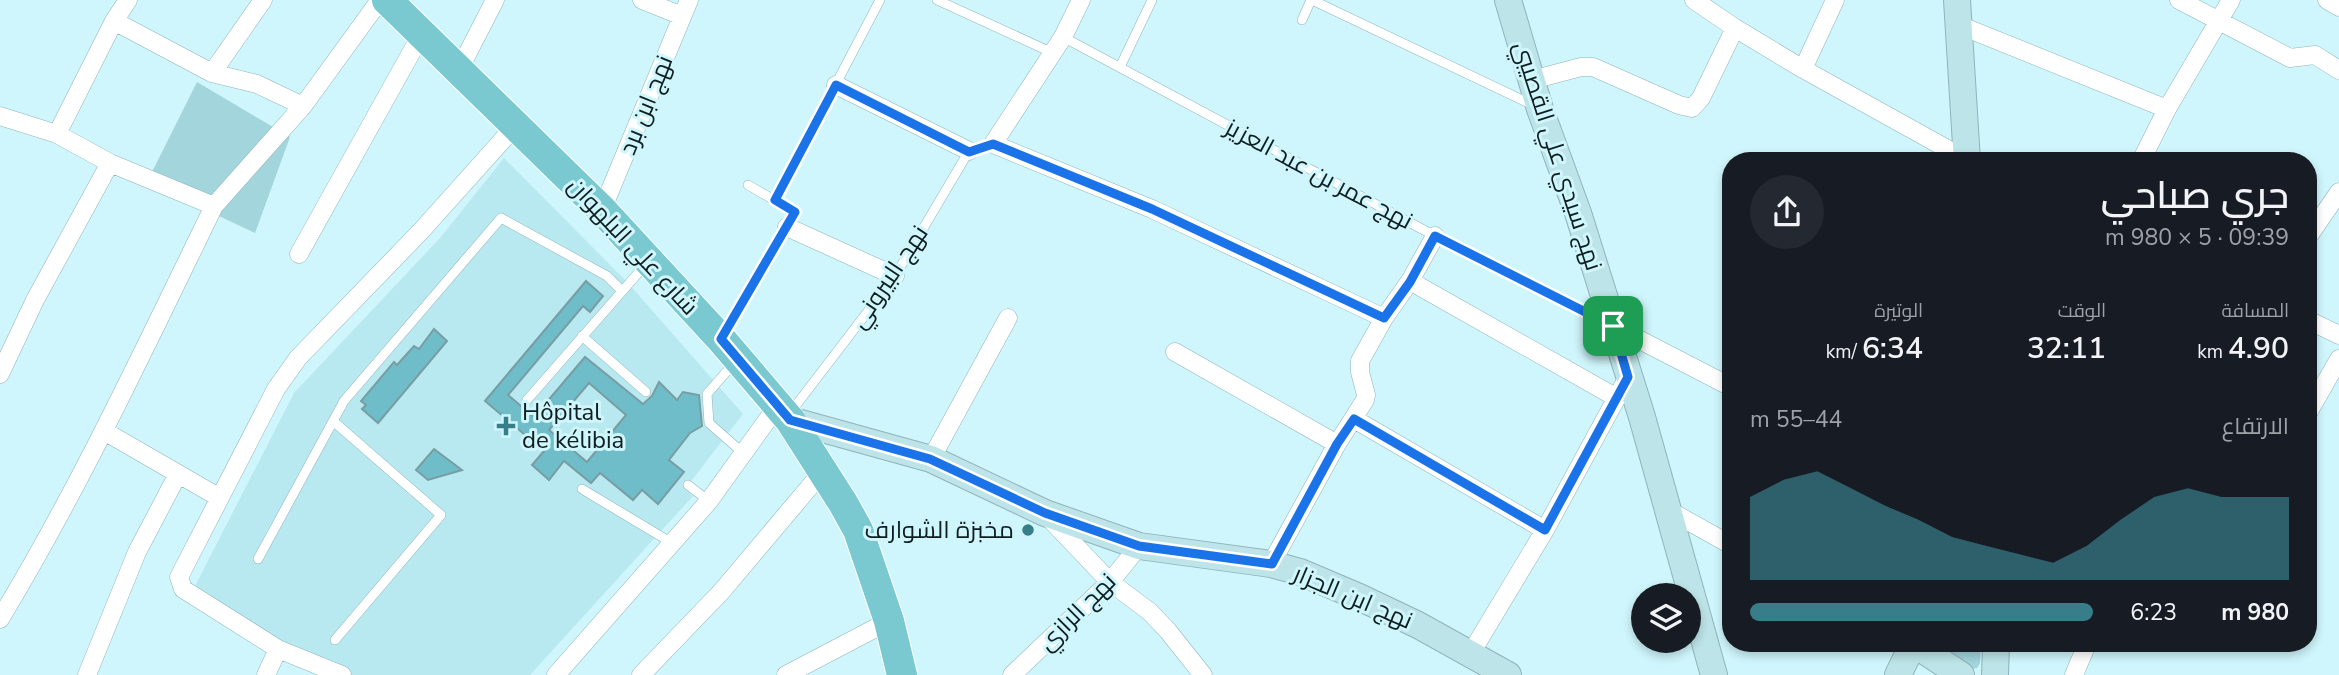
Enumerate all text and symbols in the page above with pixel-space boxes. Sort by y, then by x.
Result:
street label: نهج سيدي علي القصيبي [1503,37,1610,276]
street label: نهج ابن برد [612,51,680,159]
street label: نهج عمر بن عبد العزيز [1218,110,1418,237]
street label: شارع علي البلهوان [558,170,705,324]
text: جري صباحي [2101,170,2289,221]
button: share [1750,175,1824,249]
street label: نهج البيروني [843,219,938,337]
text: 09:39 · 5 × 980 m [2105,222,2289,253]
pin [1583,296,1643,356]
text: الوتيرة [1874,298,1923,324]
text: الوقت [2058,298,2106,324]
text: المسافة [2221,298,2289,324]
icon: arrive [1594,307,1632,345]
text: 6:34 [1862,328,1923,369]
text: 32:11 [2027,328,2106,369]
text: 4.90 [2228,328,2289,369]
text: /km [1826,339,1862,365]
text: km [2197,339,2228,365]
place label: Hôpital de kélibia [522,396,624,456]
text: 44–55 m [1750,404,1842,435]
text: الارتفاع [2222,411,2289,442]
marker: Hôpital de kélibia [496,416,516,436]
place label: مخبزة الشوارف [865,514,1014,546]
marker: مخبزة الشوارف [1020,522,1036,538]
street label: نهج ابن الجزار [1287,557,1418,636]
street label: نهج الرازي [1031,566,1124,659]
map controls [1631,583,1701,653]
button: layers [1631,583,1701,653]
text: 6:23 [2130,597,2177,628]
text: 980 m [2221,597,2289,628]

